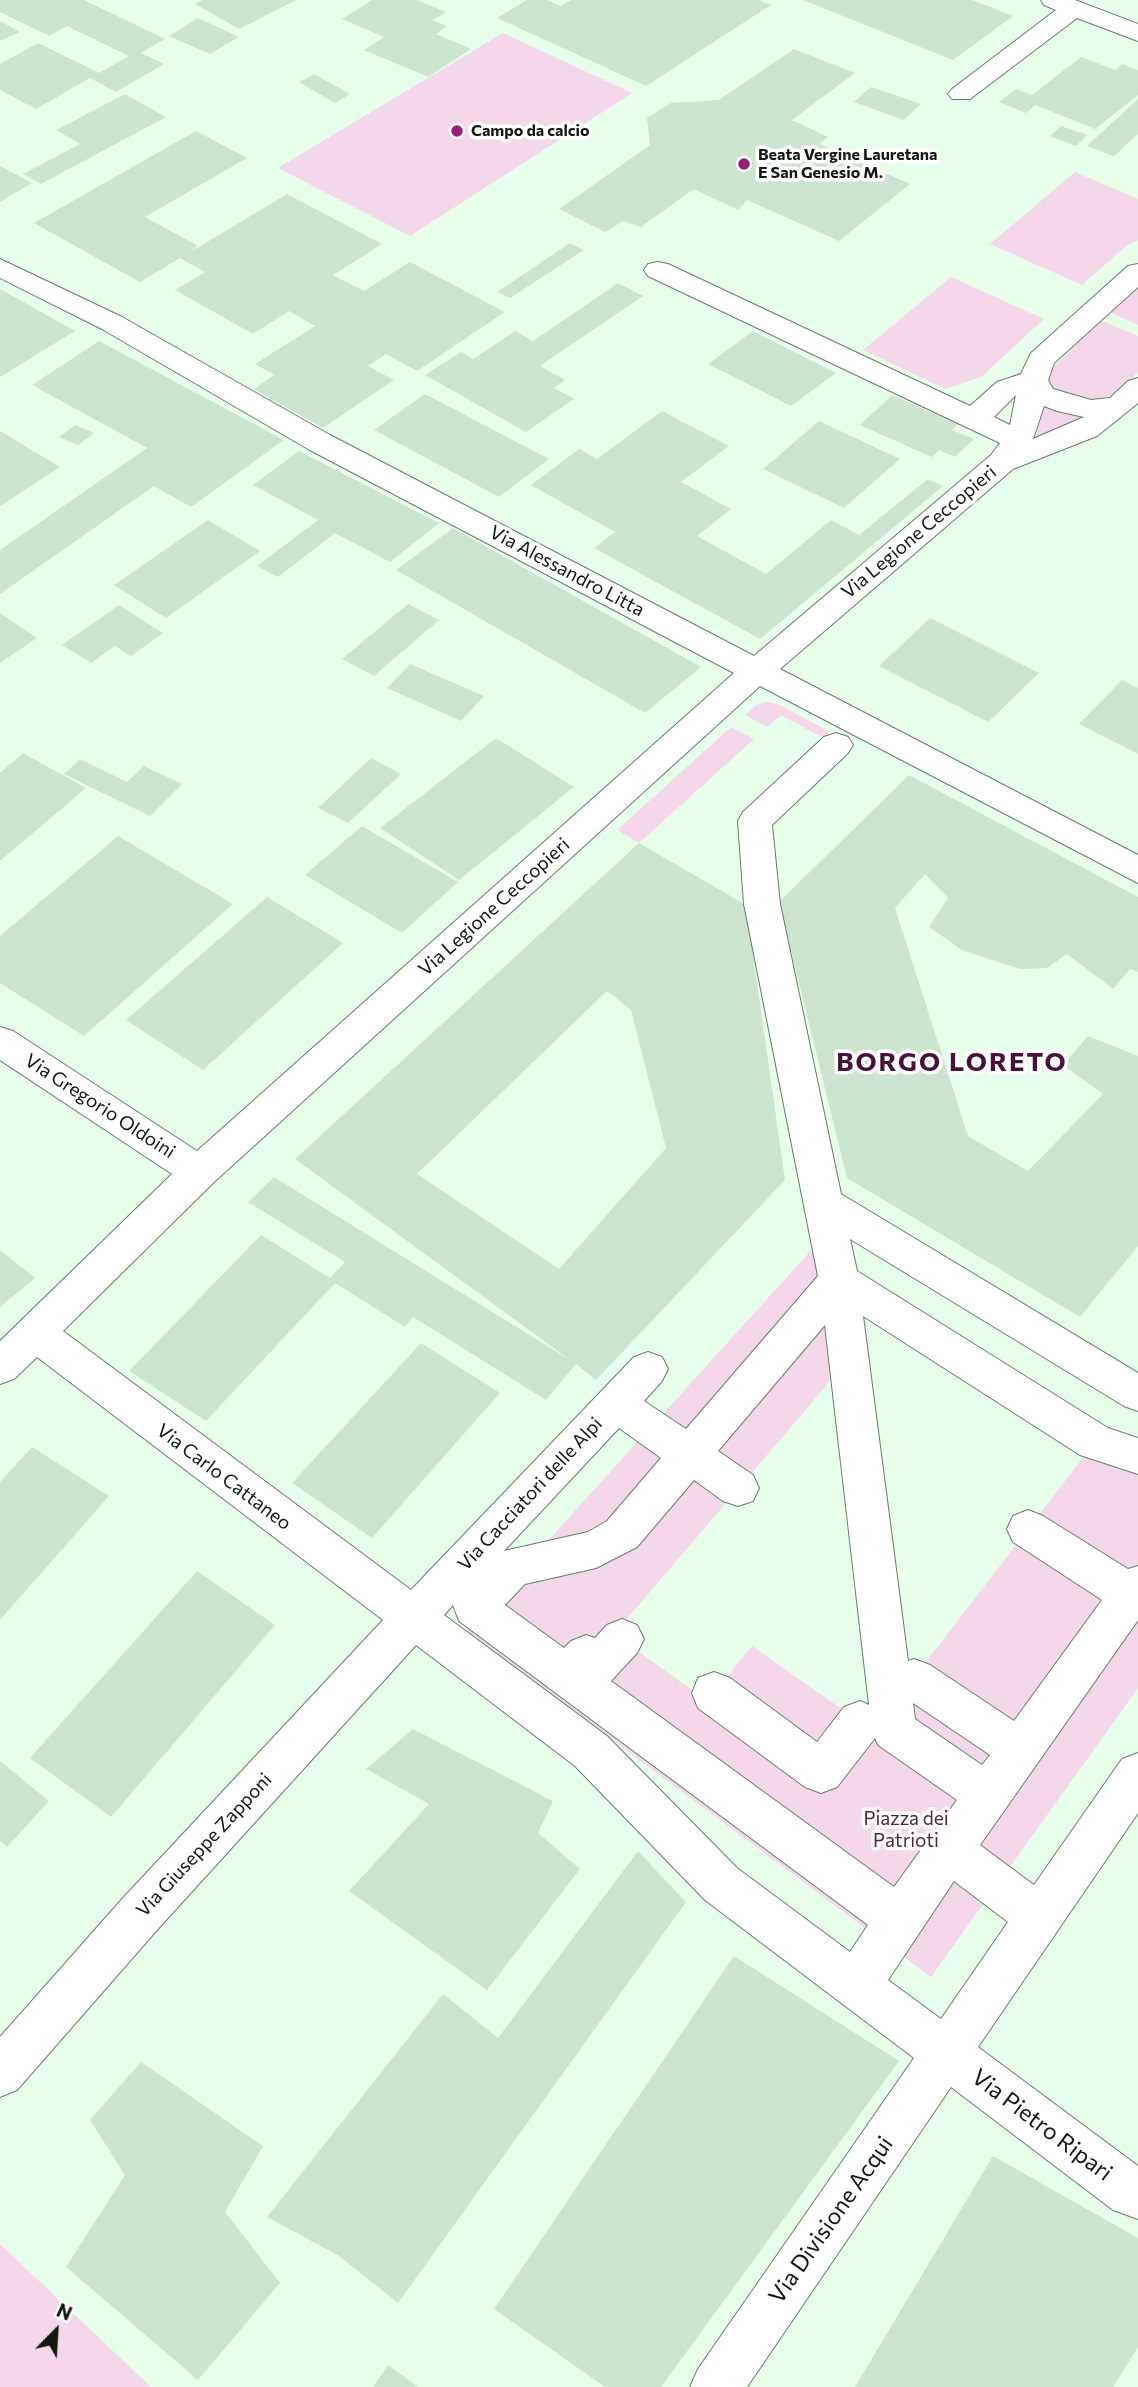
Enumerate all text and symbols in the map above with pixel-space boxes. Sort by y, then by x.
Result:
place label: Campo da calcio [471,121,590,141]
marker: Campo da calcio [449,123,465,139]
place label: Beata Vergine Lauretana E San Genesio M. [758,145,937,183]
marker: Beata Vergine Lauretana E San Genesio M. [736,156,752,172]
street label: Via Legione Ceccopieri [837,461,1001,603]
street label: Via Alessandro Litta [486,521,648,621]
street label: Via Legione Ceccopieri [414,833,574,981]
district label: BORGO LORETO [838,1046,1066,1078]
street label: Via Gregorio Oldoini [20,1049,180,1163]
street label: Via Cacciatori delle Alpi [453,1413,607,1575]
street label: Via Carlo Cattaneo [152,1419,296,1535]
street label: Via Giuseppe Zapponi [132,1768,276,1922]
park label: Piazza dei Patrioti [863,1808,949,1852]
street label: Via Pietro Ripari [966,2063,1118,2187]
street label: Via Divisione Acqui [763,2131,899,2309]
north arrow [21,2296,91,2366]
text: N [54,2298,76,2325]

